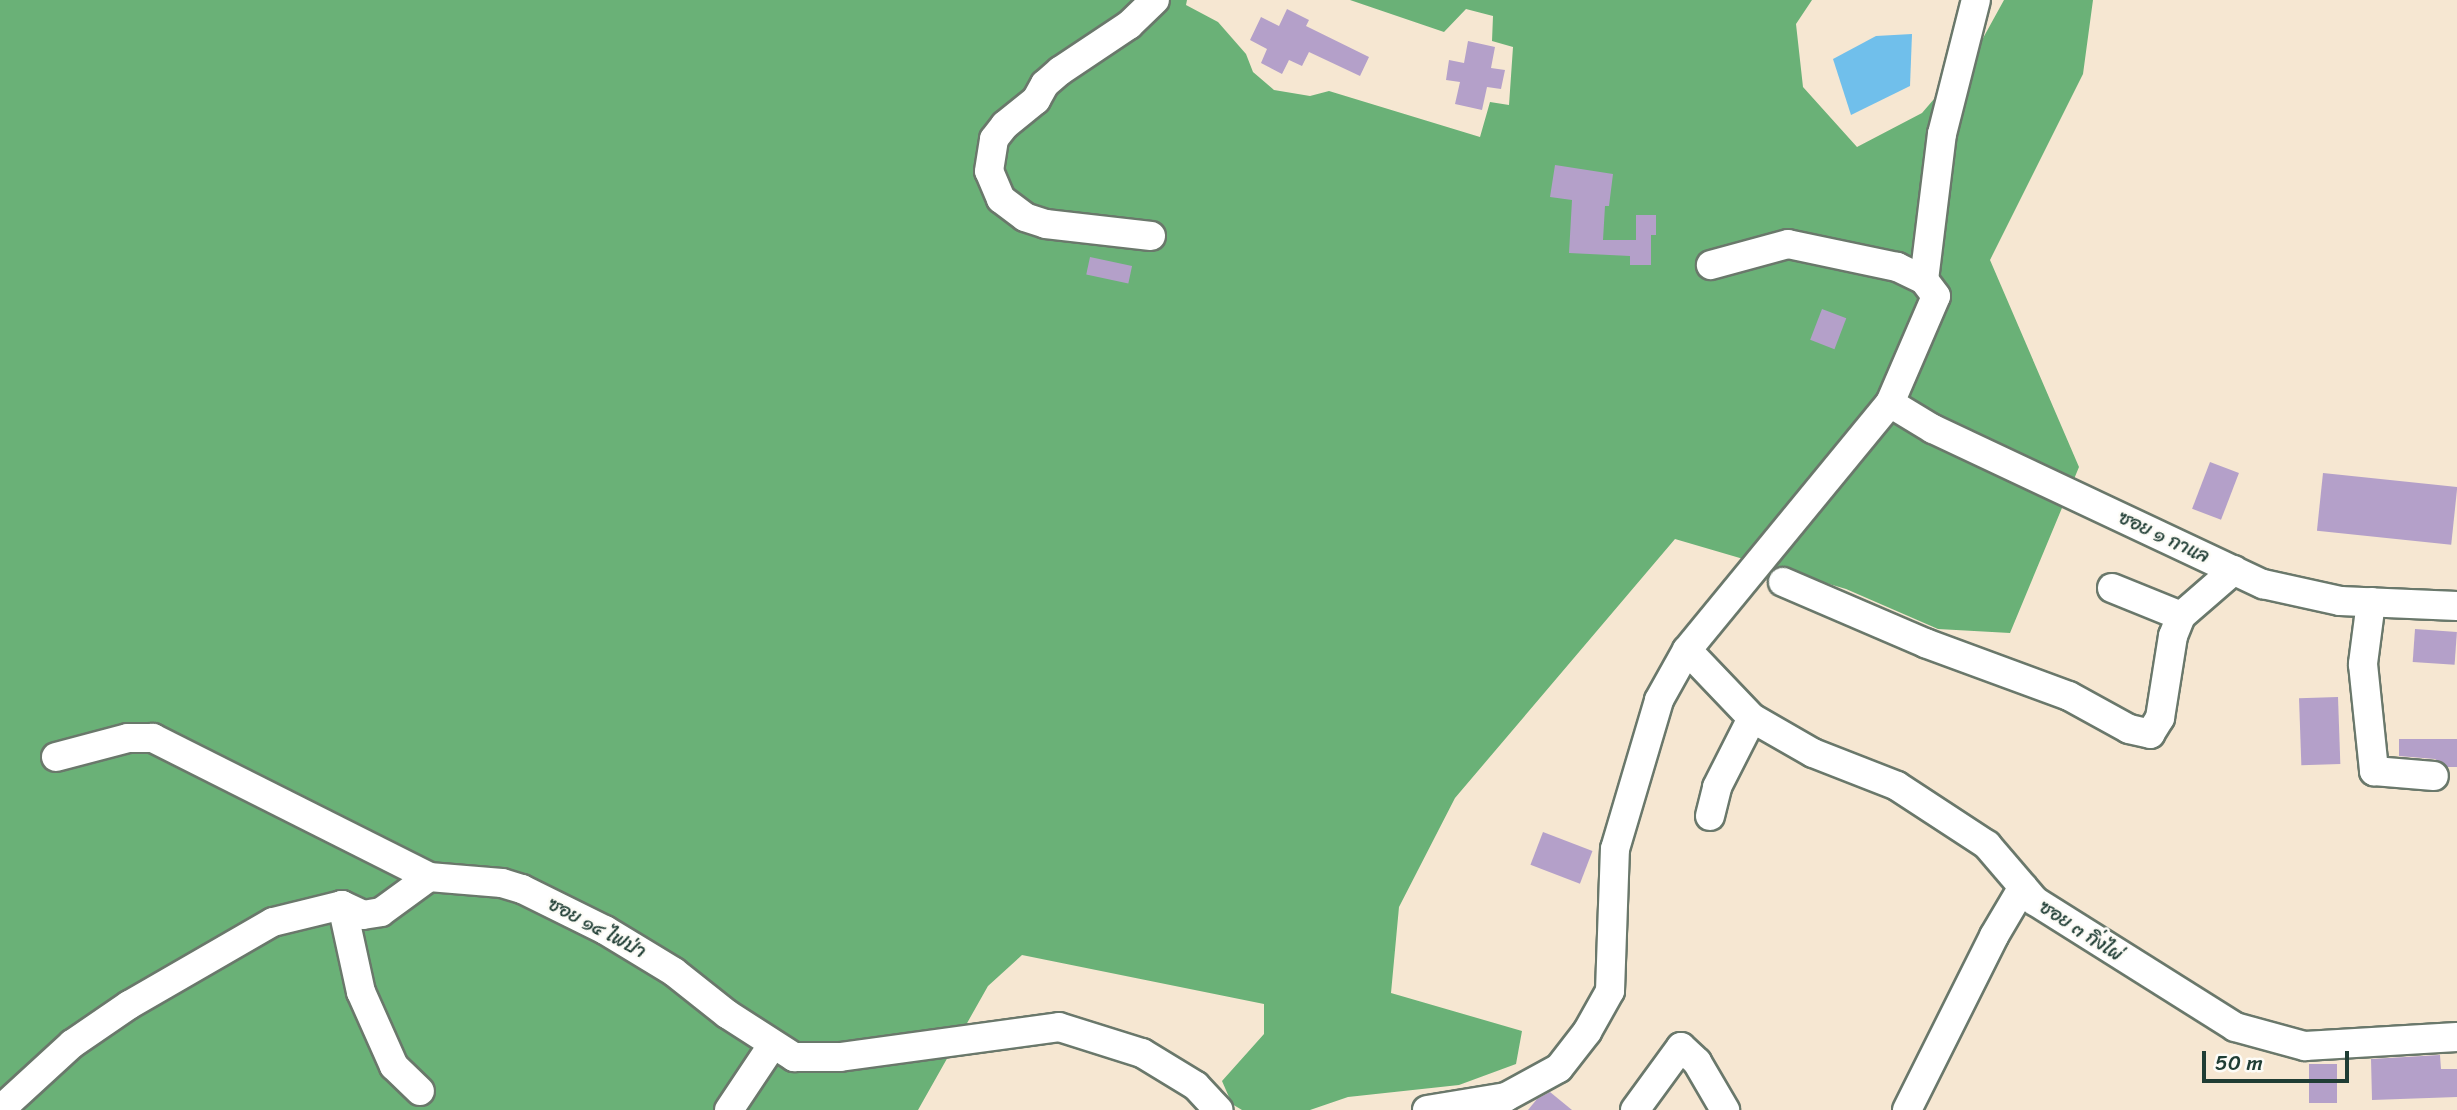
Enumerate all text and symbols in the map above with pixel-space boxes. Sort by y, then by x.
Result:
street label: ซอย ๑ กาแล [2115,506,2213,568]
street label: ซอย ๑๔ ไฟป่า [544,893,650,963]
street label: ซอย ๓ กิ่งไผ่ [2035,896,2127,966]
scale bar [2205,1036,2352,1080]
text: 50 m [2215,1044,2263,1082]

